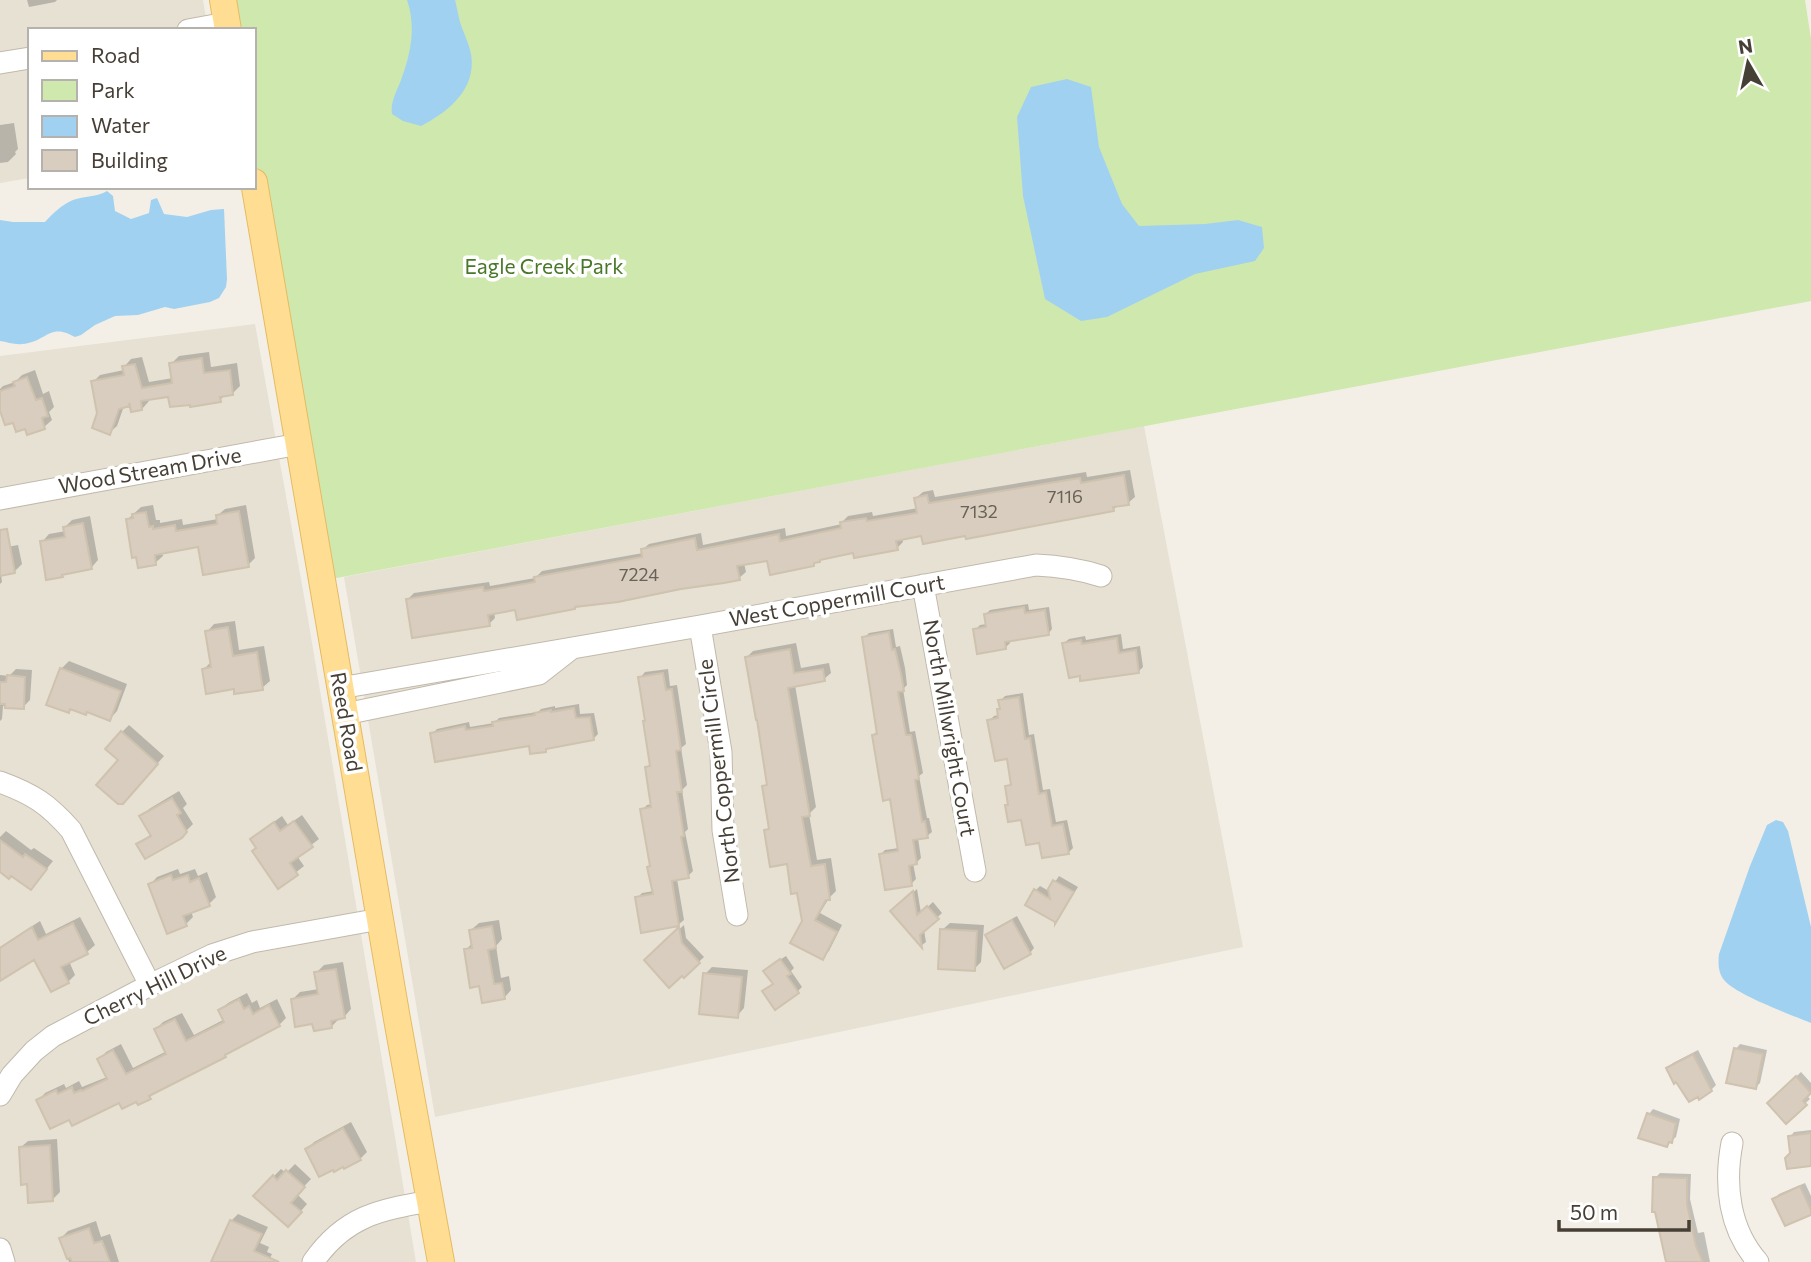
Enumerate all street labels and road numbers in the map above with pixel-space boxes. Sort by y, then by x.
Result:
street label: Wood Stream Drive [56,441,243,498]
street label: West Coppermill Court [727,568,946,631]
street label: North Millwright Court [919,617,982,838]
street label: North Coppermill Circle [691,658,744,885]
street label: Reed Road [326,670,369,774]
street label: Cherry Hill Drive [79,939,230,1030]

